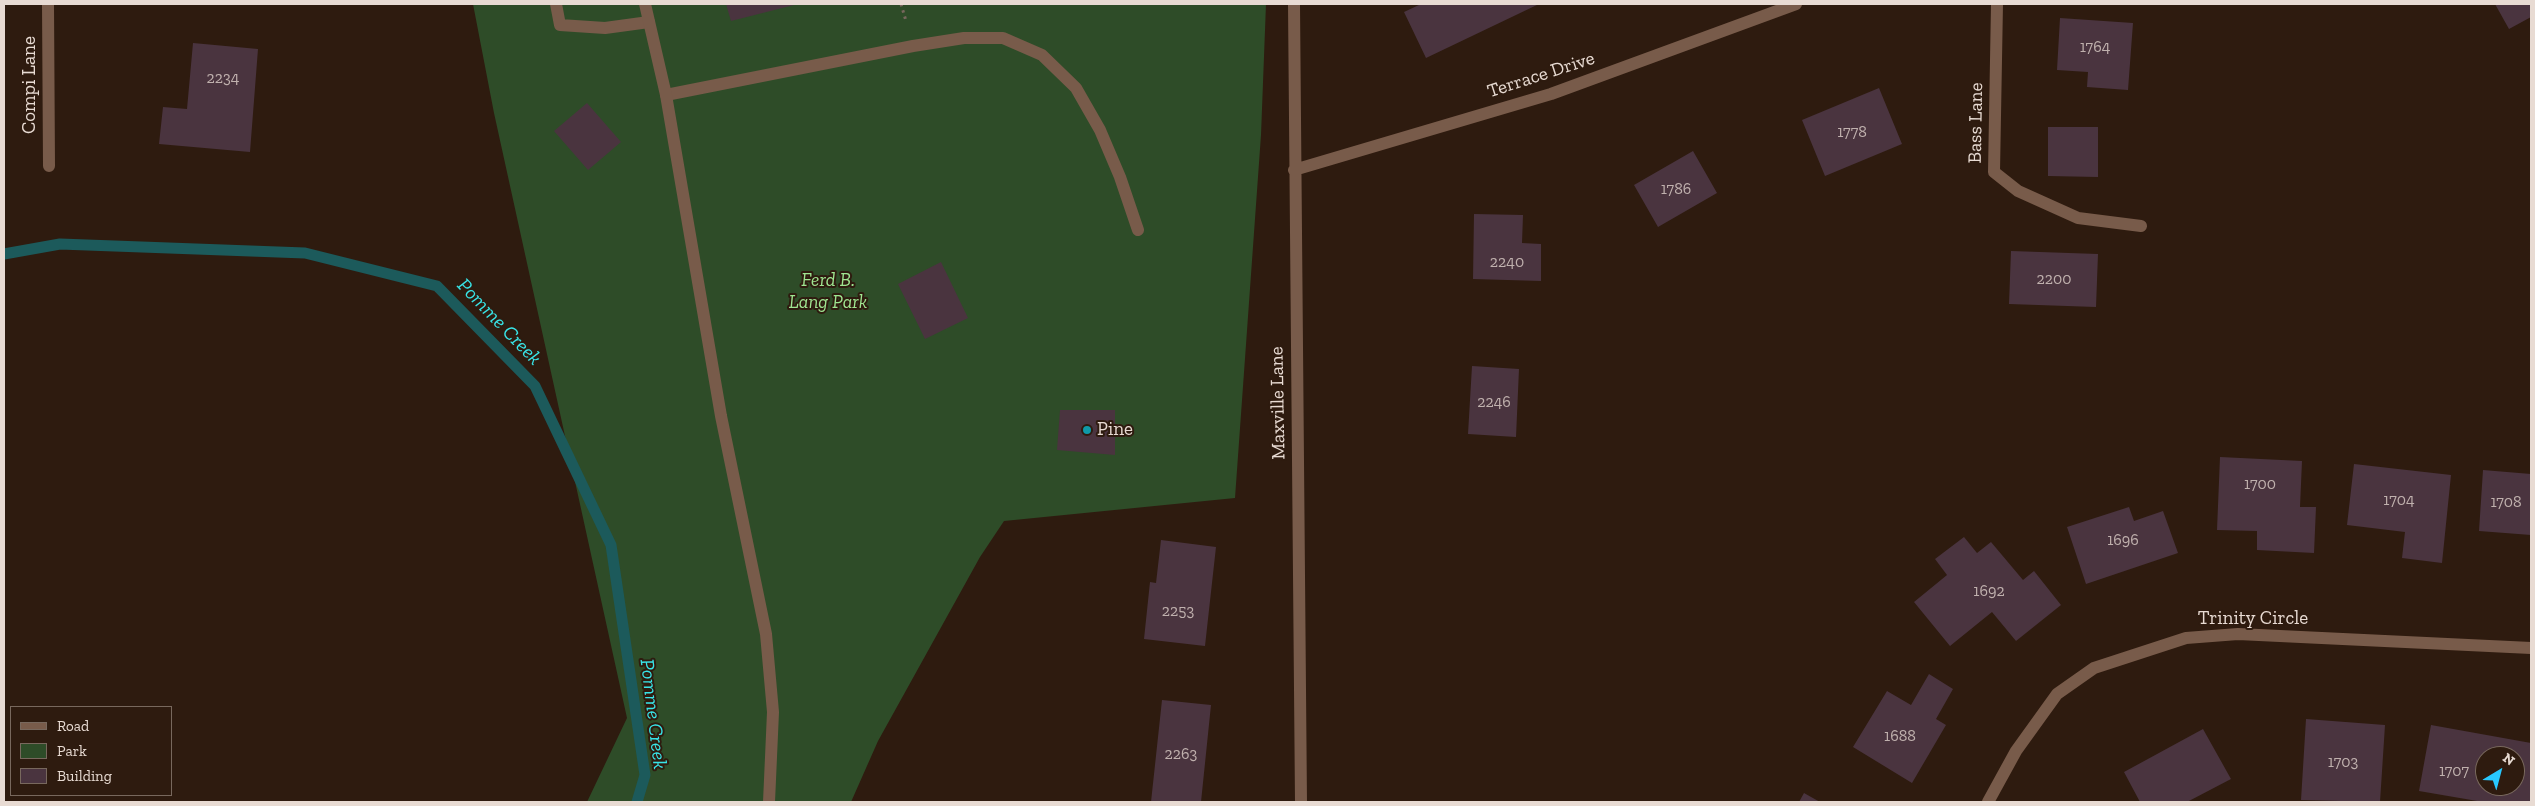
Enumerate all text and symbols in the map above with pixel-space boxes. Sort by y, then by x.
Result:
street label: Compi Lane [19,36,41,134]
house number: 1764 [2080,37,2110,57]
street label: Terrace Drive [1485,47,1597,103]
house number: 2234 [207,68,239,88]
street label: Bass Lane [1964,82,1988,164]
house number: 1778 [1837,122,1867,142]
house number: 1786 [1661,179,1691,199]
house number: 2240 [1490,252,1524,272]
house number: 2200 [2037,269,2071,289]
park label: Ferd B. Lang Park [789,270,867,314]
water label: Pomme Creek [452,274,546,370]
street label: Maxville Lane [1266,346,1290,460]
house number: 2246 [1477,392,1511,412]
place label: Pine [1097,419,1133,441]
marker: Pine [1081,424,1093,436]
house number: 1700 [2244,474,2276,494]
house number: 1704 [2383,490,2415,510]
house number: 1708 [2490,492,2522,512]
house number: 1696 [2107,530,2139,550]
house number: 1692 [1973,581,2005,601]
house number: 2253 [1162,601,1194,621]
street label: Trinity Circle [2198,608,2308,630]
water label: Pomme Creek [634,657,672,771]
legend [10,706,172,796]
text: Road [57,717,89,735]
house number: 1688 [1884,726,1916,746]
text: Park [57,742,87,760]
house number: 2263 [1165,744,1197,764]
north arrow [2475,746,2525,796]
text: N [2499,749,2518,769]
house number: 1703 [2328,752,2358,772]
house number: 1707 [2439,761,2469,781]
text: Building [57,767,112,785]

